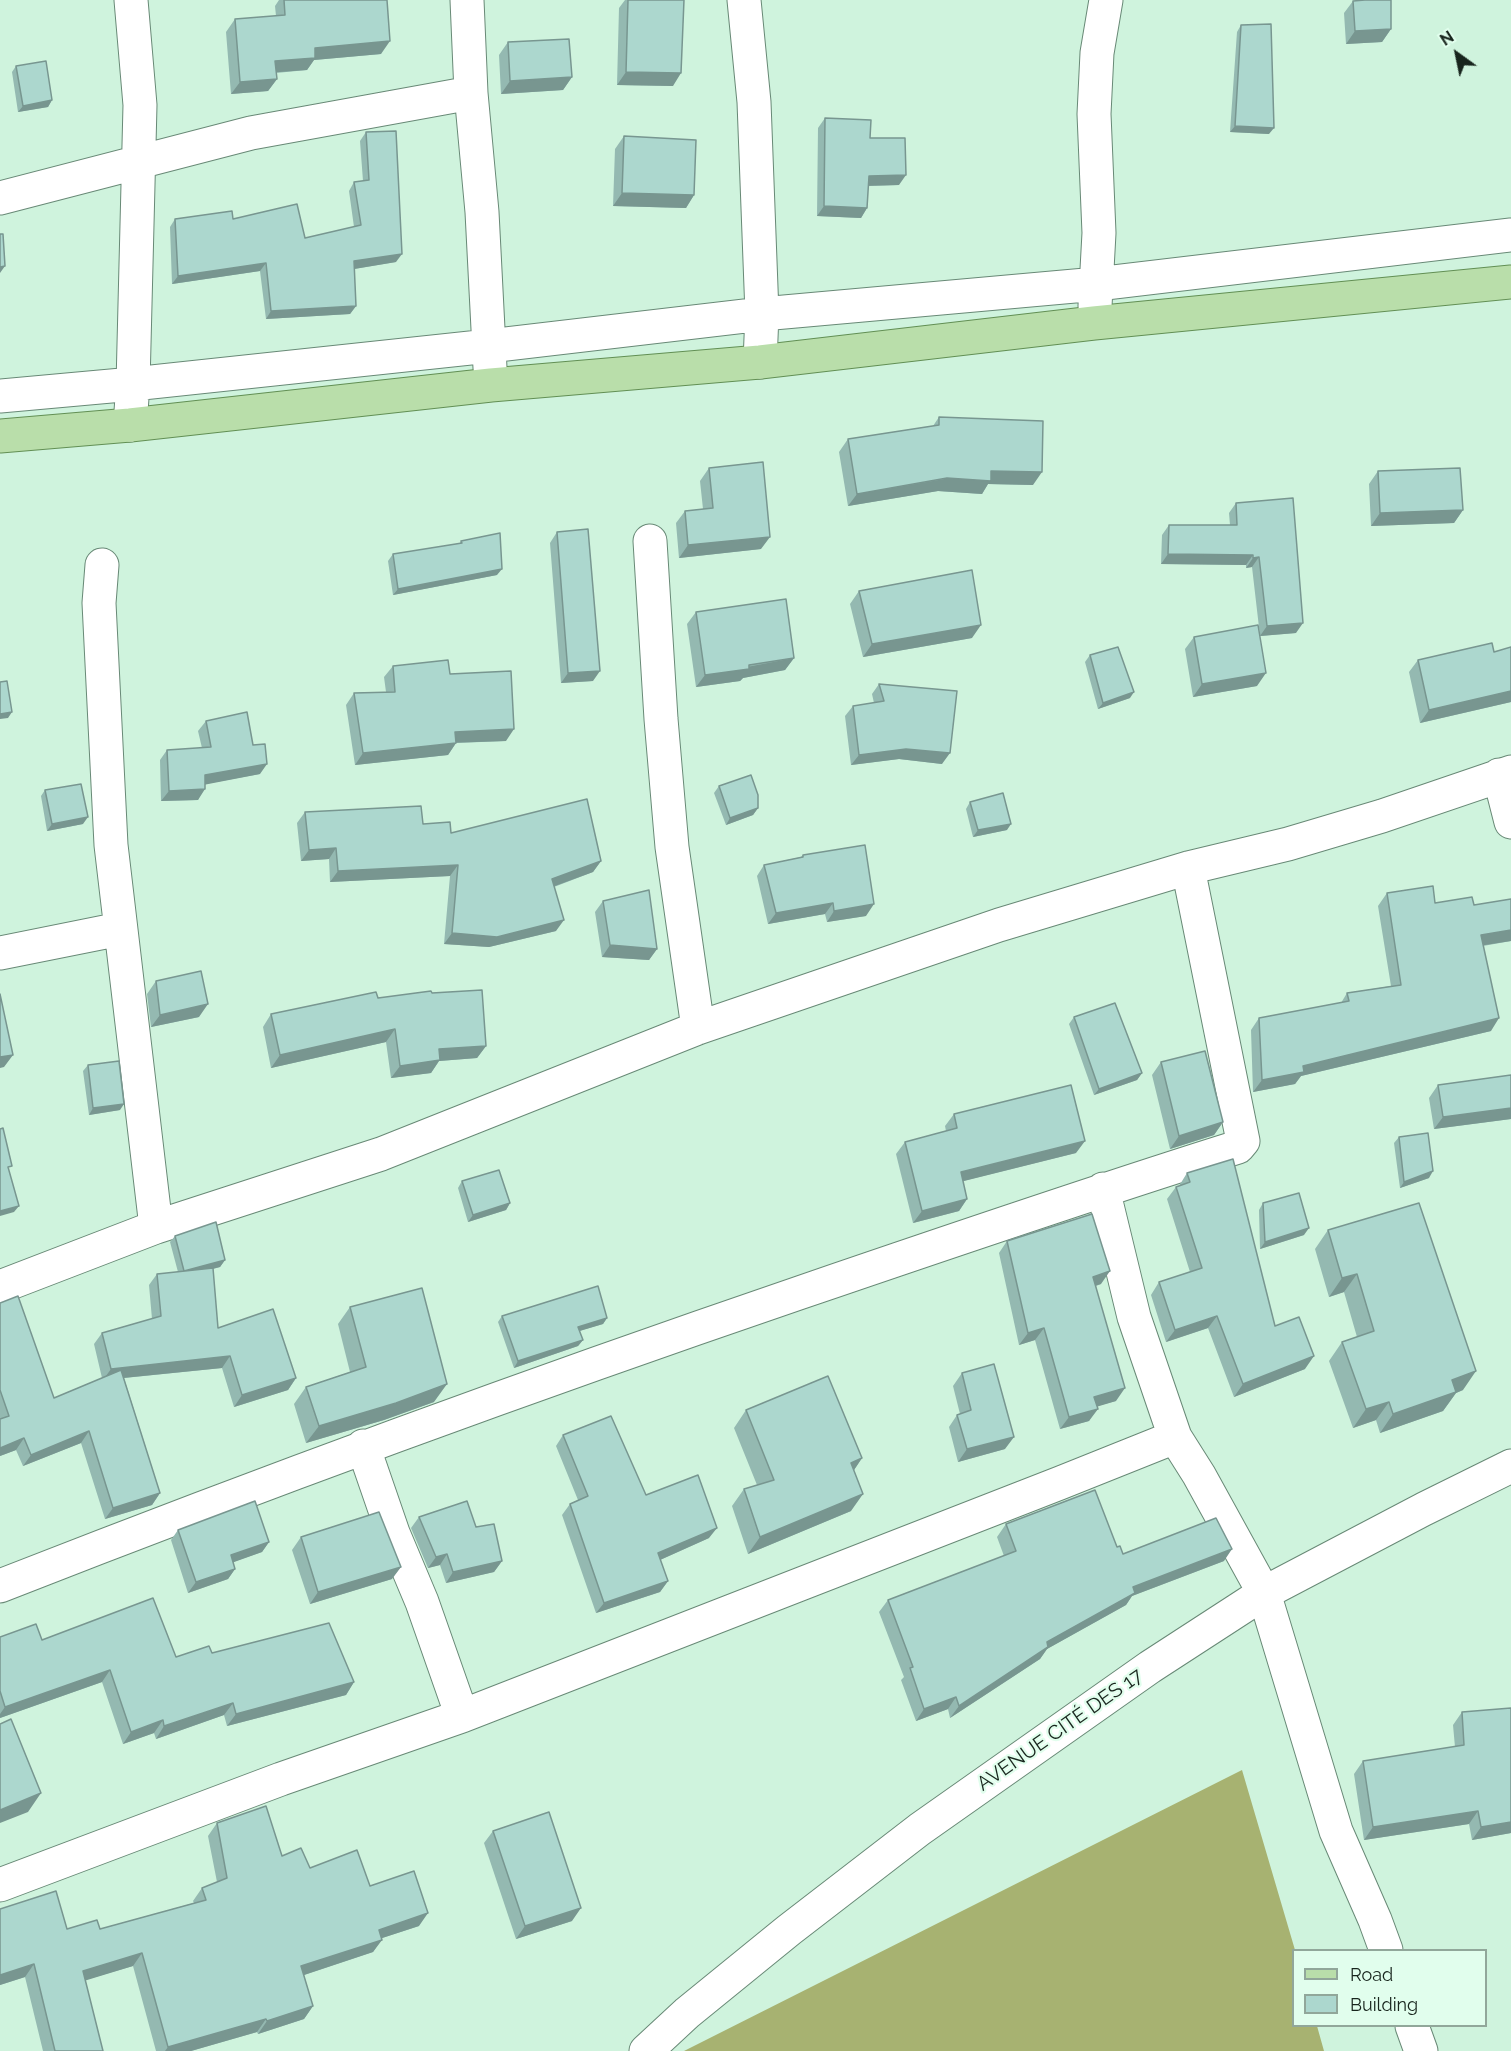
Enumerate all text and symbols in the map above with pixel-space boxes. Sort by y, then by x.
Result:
north arrow [1427,24,1487,84]
text: N [1437,27,1457,50]
street label: AVENUE CITÉ DES 17 [972,1664,1148,1796]
legend [1292,1949,1487,2027]
text: Road [1350,1964,1393,1985]
text: Building [1350,1994,1418,2015]

